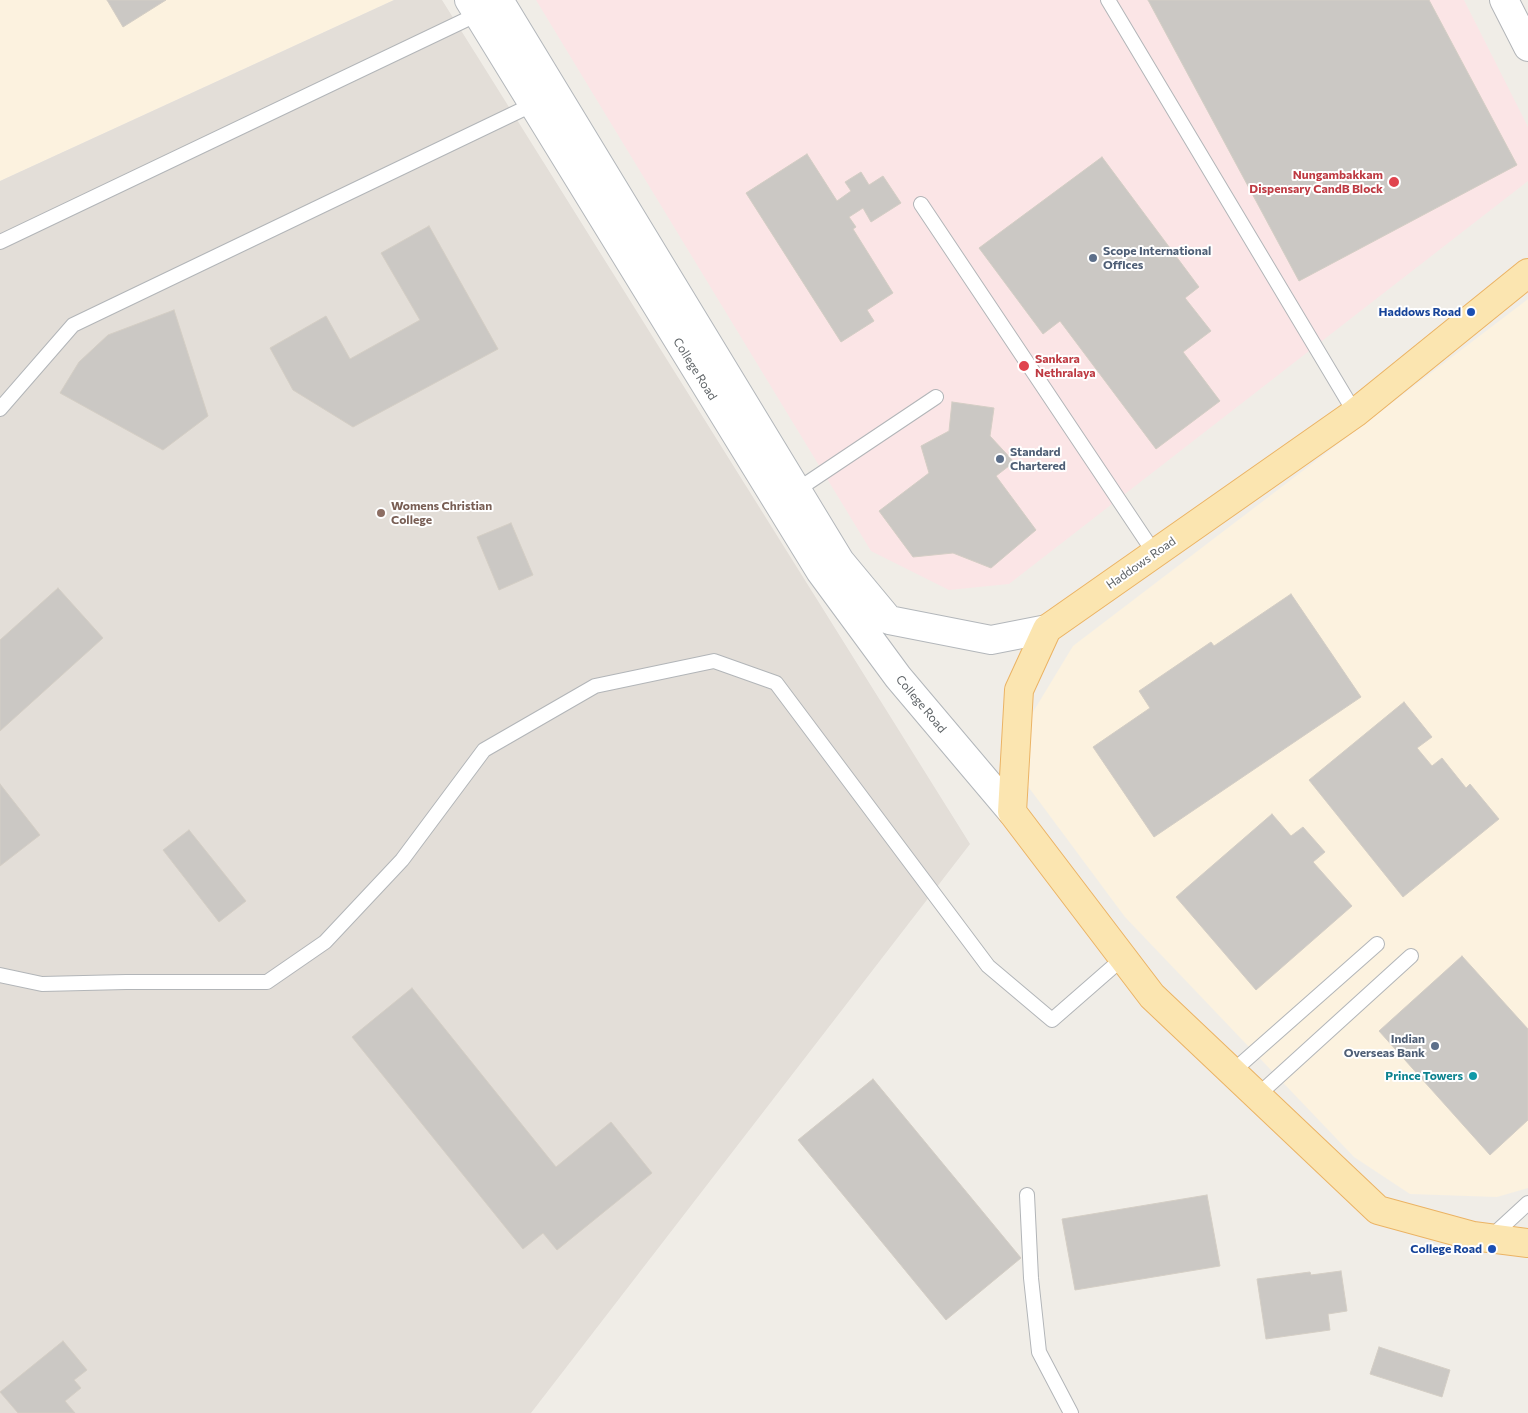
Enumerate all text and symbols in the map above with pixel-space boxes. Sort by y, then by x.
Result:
place label: Nungambakkam Dispensary CandB Block [1249,168,1383,196]
marker: Nungambakkam Dispensary CandB Block [1387,175,1401,189]
place label: Scope International Offices [1103,244,1211,272]
marker: Scope International Offices [1087,252,1099,264]
place label: Haddows Road [1379,305,1461,319]
marker: Haddows Road [1465,306,1477,318]
street label: College Road [670,335,720,403]
place label: Sankara Nethralaya [1035,352,1096,380]
marker: Sankara Nethralaya [1017,359,1031,373]
place label: Standard Chartered [1010,445,1066,473]
marker: Standard Chartered [994,453,1006,465]
place label: Womens Christian College [391,499,492,527]
marker: Womens Christian College [375,507,387,519]
street label: Haddows Road [1104,534,1178,592]
street label: College Road [893,672,949,736]
place label: Indian Overseas Bank [1344,1032,1425,1060]
marker: Indian Overseas Bank [1429,1040,1441,1052]
place label: Prince Towers [1385,1069,1463,1083]
marker: Prince Towers [1467,1070,1479,1082]
place label: College Road [1410,1242,1482,1256]
marker: College Road [1486,1243,1498,1255]

